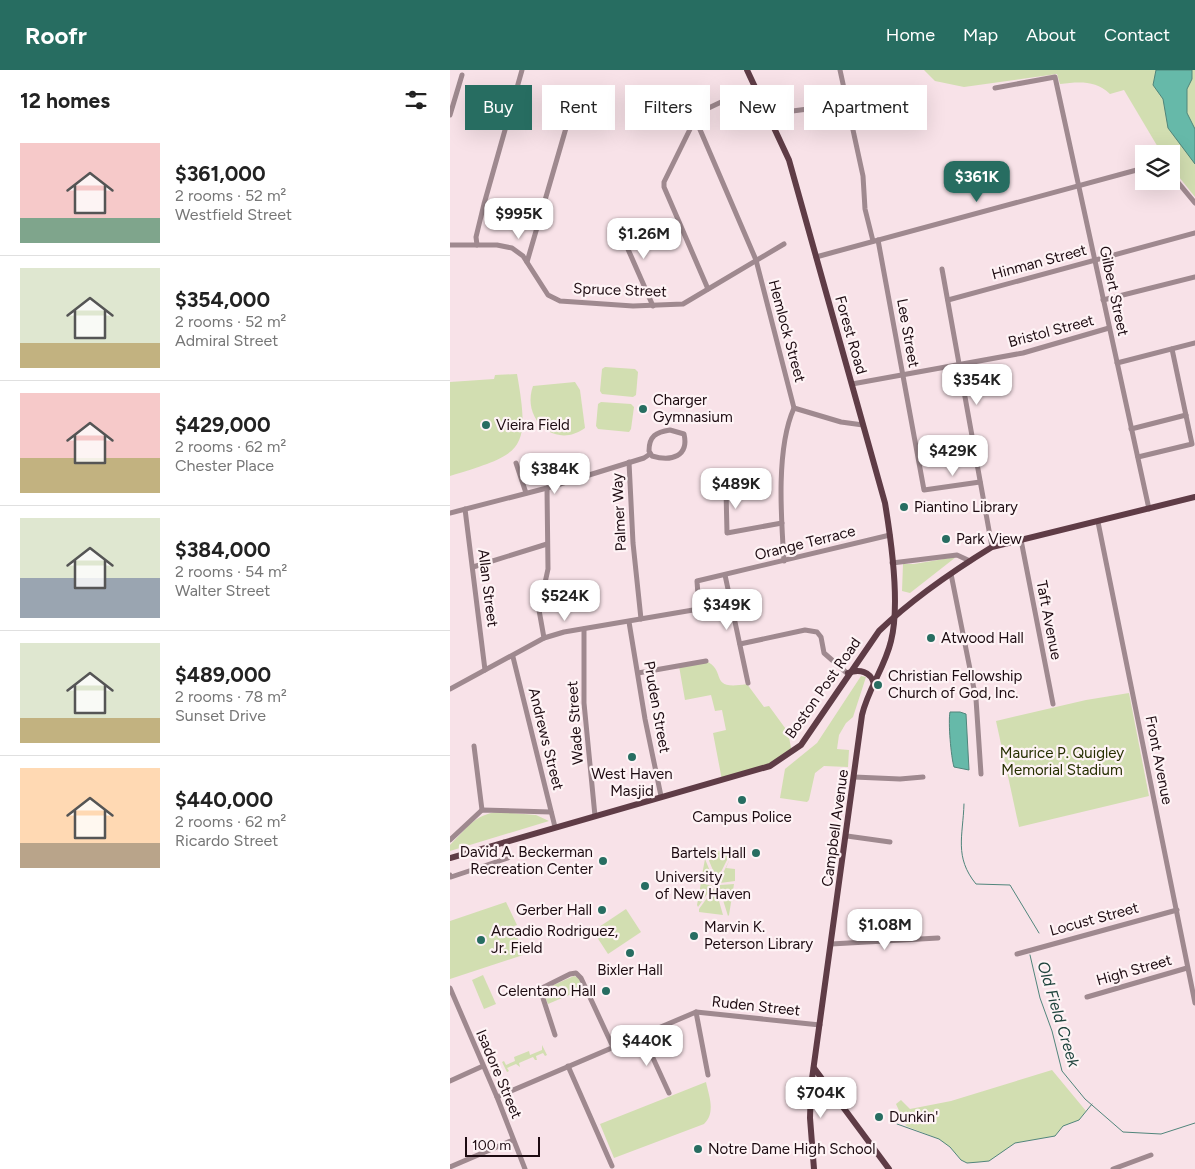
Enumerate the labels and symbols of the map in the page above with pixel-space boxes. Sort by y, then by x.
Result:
pin: $361K [942,160,1012,203]
pin: $995K [484,198,554,240]
pin: $1.26M [603,218,685,260]
street label: Hinman Street [990,241,1089,283]
street label: Gilbert Street [1096,244,1132,338]
street label: Hemlock Street [765,278,809,385]
street label: Spruce Street [573,279,667,301]
street label: Forest Road [831,294,871,376]
street label: Lee Street [893,297,923,369]
street label: Bristol Street [1006,311,1096,351]
pin: $354K [942,364,1012,406]
place label: Charger Gymnasium [653,391,733,426]
marker: Charger Gymnasium [637,403,649,415]
place label: Vieira Field [496,416,570,434]
marker: Vieira Field [480,419,492,431]
pin: $429K [918,434,988,477]
pin: $384K [520,452,590,495]
pin: $489K [701,468,771,510]
street label: Palmer Way [608,472,630,552]
place label: Piantino Library [914,498,1018,516]
marker: Piantino Library [898,501,910,513]
street label: Orange Terrace [753,522,857,564]
place label: Park View [956,530,1022,548]
marker: Park View [940,533,952,545]
street label: Allan Street [474,548,502,628]
street label: Taft Avenue [1032,579,1066,661]
pin: $524K [530,580,600,622]
pin: $349K [692,588,762,631]
place label: Atwood Hall [941,629,1024,647]
marker: Atwood Hall [925,632,937,644]
street label: Boston Post Road [781,634,865,742]
street label: Pruden Street [640,660,674,755]
place label: Christian Fellowship Church of God, Inc. [888,667,1023,702]
marker: Christian Fellowship Church of God, Inc. [872,679,884,691]
street label: Wade Street [563,680,587,766]
street label: Andrews Street [525,686,567,792]
street label: Front Avenue [1142,714,1176,806]
park label: Maurice P. Quigley Memorial Stadium [1000,744,1124,779]
marker: West Haven Masjid [626,751,638,763]
place label: West Haven Masjid [591,765,673,800]
street label: Campbell Avenue [818,768,852,888]
marker: Campus Police [736,794,748,806]
place label: Campus Police [692,808,792,826]
place label: David A. Beckerman Recreation Center [460,843,593,878]
place label: Bartels Hall [671,844,746,862]
marker: Bartels Hall [750,847,762,859]
marker: David A. Beckerman Recreation Center [597,855,609,867]
place label: University of New Haven [655,868,751,903]
marker: University of New Haven [639,880,651,892]
street label: Locust Street [1048,898,1141,940]
place label: Gerber Hall [516,901,592,919]
marker: Gerber Hall [596,904,608,916]
pin: $1.08M [844,908,926,951]
place label: Marvin K. Peterson Library [704,918,813,953]
place label: Arcadio Rodriguez, Jr. Field [491,922,618,957]
marker: Marvin K. Peterson Library [688,930,700,942]
marker: Arcadio Rodriguez, Jr. Field [475,934,487,946]
marker: Bixler Hall [624,947,636,959]
street label: High Street [1094,951,1174,989]
water label: Old Field Creek [1033,959,1084,1071]
place label: Bixler Hall [597,961,663,979]
place label: Celentano Hall [498,982,596,1000]
marker: Celentano Hall [600,985,612,997]
street label: Ruden Street [711,992,801,1020]
pin: $440K [612,1024,682,1067]
street label: Isadore Street [472,1027,526,1122]
pin: $704K [786,1076,856,1119]
place label: Dunkin' [889,1108,938,1126]
marker: Dunkin' [873,1111,885,1123]
scale bar [465,1134,540,1157]
place label: Notre Dame High School [708,1140,876,1158]
marker: Notre Dame High School [692,1143,704,1155]

